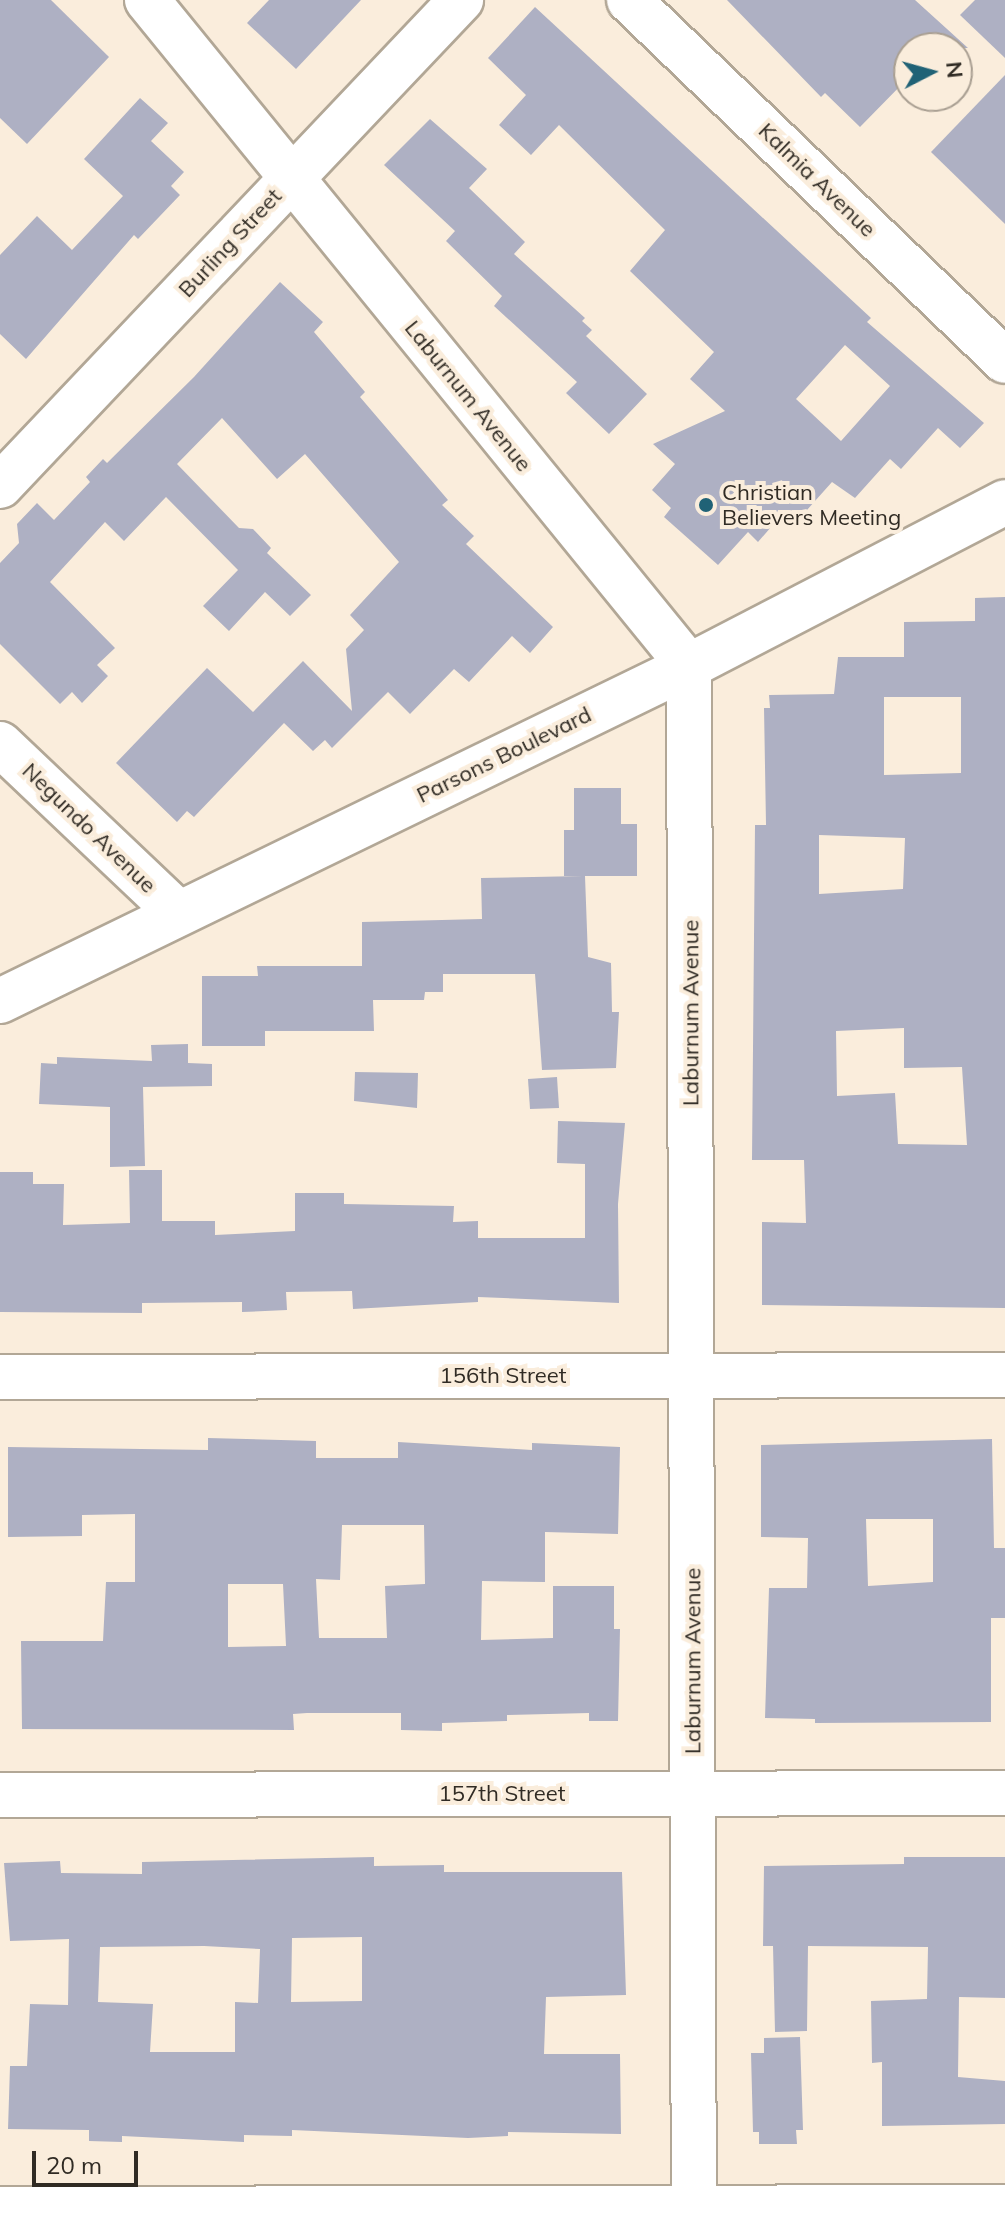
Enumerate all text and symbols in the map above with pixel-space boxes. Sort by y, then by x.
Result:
north arrow [893,32,973,112]
text: N [940,60,970,79]
street label: Kalmia Avenue [753,118,881,242]
street label: Burling Street [173,183,287,303]
street label: Laburnum Avenue [399,315,537,477]
place label: Christian Believers Meeting [722,479,901,530]
marker: Christian Believers Meeting [697,496,715,514]
street label: Parsons Boulevard [412,701,596,809]
street label: Negundo Avenue [17,758,161,898]
street label: Laburnum Avenue [678,920,704,1106]
street label: 156th Street [440,1363,566,1389]
street label: Laburnum Avenue [680,1568,706,1754]
street label: 157th Street [439,1781,565,1807]
scale bar [36,2135,142,2185]
text: 20 m [46,2150,102,2180]

